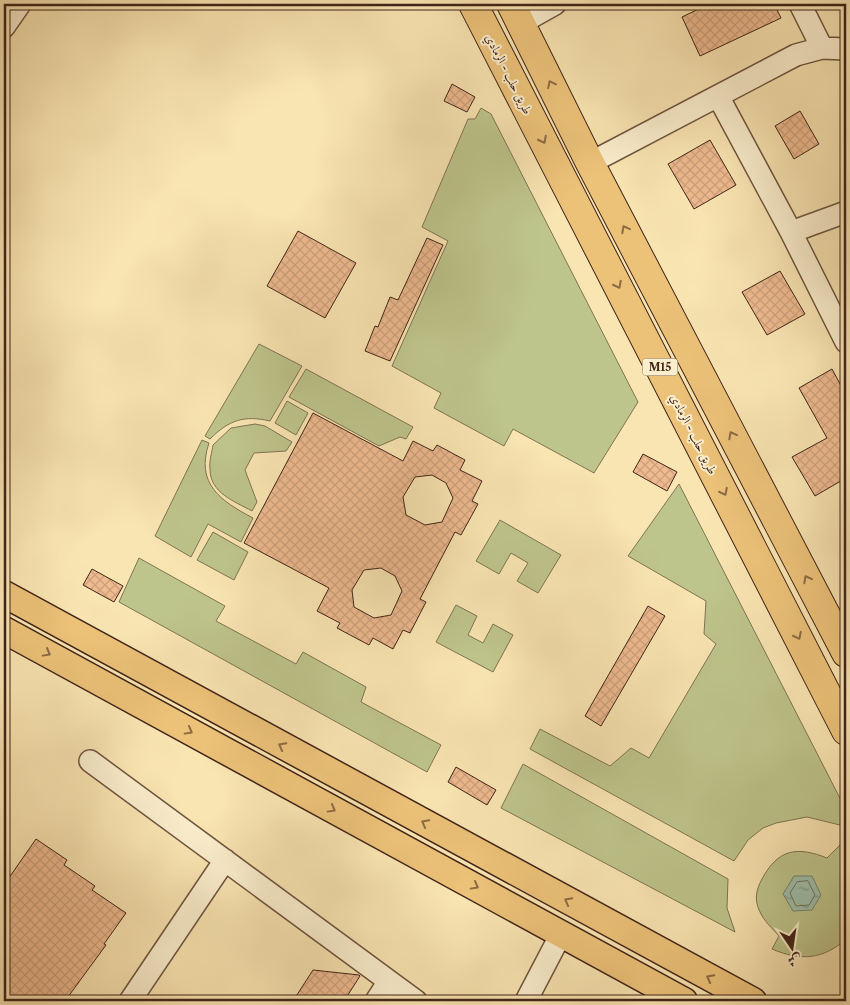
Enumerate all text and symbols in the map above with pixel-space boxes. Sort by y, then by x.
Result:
street label: طريق حلب - الرمادي [480,31,536,118]
one-way arrow [547,80,557,89]
one-way arrow [537,135,547,144]
one-way arrow [621,225,631,234]
one-way arrow [612,280,622,289]
road number: M15 [642,358,678,376]
street label: طريق حلب - الرمادي [665,391,721,478]
one-way arrow [728,431,738,440]
one-way arrow [718,487,728,496]
one-way arrow [804,575,814,584]
one-way arrow [792,631,802,640]
one-way arrow [41,647,50,657]
one-way arrow [184,725,193,735]
one-way arrow [278,742,287,752]
one-way arrow [327,802,336,812]
one-way arrow [421,820,430,830]
one-way arrow [469,880,478,890]
one-way arrow [564,897,573,907]
north arrow [768,922,818,972]
text: ش [786,950,804,971]
one-way arrow [707,974,716,984]

